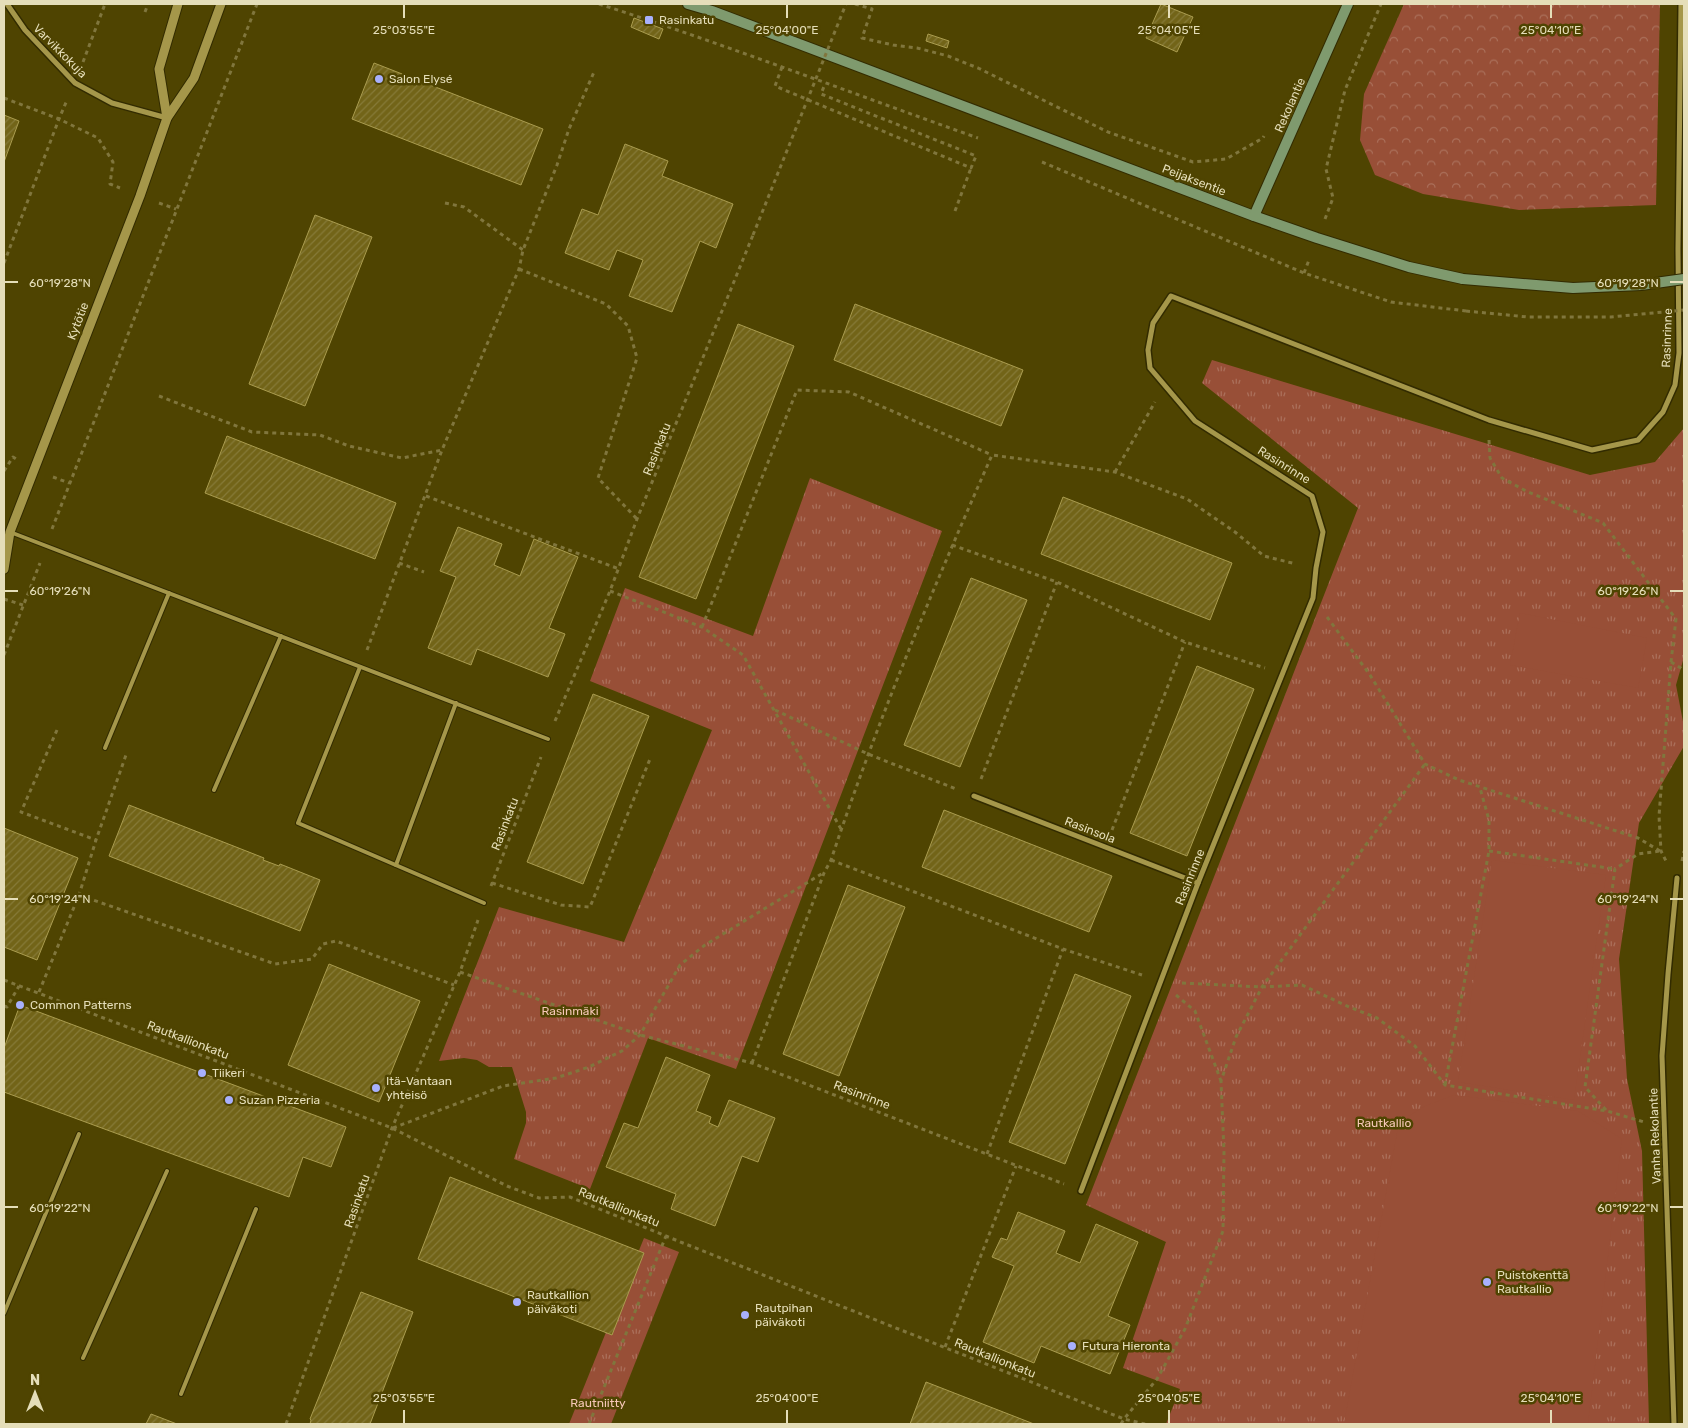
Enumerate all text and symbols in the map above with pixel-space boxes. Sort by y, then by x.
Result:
place label: Rasinkatu [659,13,714,27]
marker: Rasinkatu [643,14,655,26]
street label: Varvikkokuja [30,21,90,81]
text: 25°03'55"E [373,23,435,37]
text: 25°04'00"E [755,23,819,37]
text: 25°04'05"E [1138,23,1200,37]
text: 25°04'10"E [1521,23,1581,37]
place label: Salon Elysé [389,72,453,86]
marker: Salon Elysé [373,73,385,85]
street label: Rekolantie [1272,75,1308,134]
street label: Peijaksentie [1160,161,1228,199]
text: 60°19'28"N [29,276,91,290]
text: 60°19'28"N [1597,276,1659,290]
street label: Kytötie [64,300,92,342]
street label: Rasinrinne [1659,308,1675,368]
street label: Rasinkatu [640,421,674,477]
street label: Rasinrinne [1255,443,1313,487]
text: 60°19'26"N [29,584,91,598]
text: 60°19'26"N [1597,584,1659,598]
street label: Rasinkatu [489,796,521,852]
street label: Rasinsola [1063,814,1117,846]
street label: Rasinrinne [1172,847,1208,907]
text: 60°19'24"N [29,892,91,906]
text: 60°19'24"N [1597,892,1659,906]
place label: Common Patterns [30,998,132,1012]
marker: Common Patterns [14,999,26,1011]
park label: Rasinmäki [541,1004,599,1018]
street label: Rautkallionkatu [145,1018,231,1062]
place label: Tiikeri [212,1066,245,1080]
marker: Tiikeri [196,1067,208,1079]
place label: Itä-Vantaan yhteisö [386,1074,452,1102]
street label: Rasinrinne [832,1078,893,1112]
marker: Itä-Vantaan yhteisö [370,1082,382,1094]
street label: Vanha Rekolantie [1646,1087,1664,1184]
place label: Suzan Pizzeria [239,1093,320,1107]
marker: Suzan Pizzeria [223,1094,235,1106]
park label: Rautkallio [1357,1116,1411,1130]
street label: Rasinkatu [341,1173,373,1229]
street label: Rautkallionkatu [576,1184,662,1230]
text: 60°19'22"N [29,1201,91,1215]
text: 60°19'22"N [1597,1201,1659,1215]
place label: Puistokenttä Rautkallio [1497,1268,1568,1296]
marker: Puistokenttä Rautkallio [1481,1276,1493,1288]
place label: Rautkallion päiväkoti [527,1288,589,1316]
marker: Rautkallion päiväkoti [511,1296,523,1308]
place label: Rautpihan päiväkoti [755,1301,813,1329]
marker: Rautpihan päiväkoti [739,1309,751,1321]
street label: Rautkallionkatu [952,1335,1038,1381]
place label: Futura Hieronta [1082,1339,1170,1353]
marker: Futura Hieronta [1066,1340,1078,1352]
north arrow [10,1368,60,1418]
text: N [30,1372,40,1389]
text: 25°03'55"E [373,1391,435,1405]
text: 25°04'00"E [755,1391,819,1405]
text: 25°04'05"E [1138,1391,1200,1405]
text: 25°04'10"E [1521,1391,1581,1405]
park label: Rautniitty [570,1396,626,1410]

